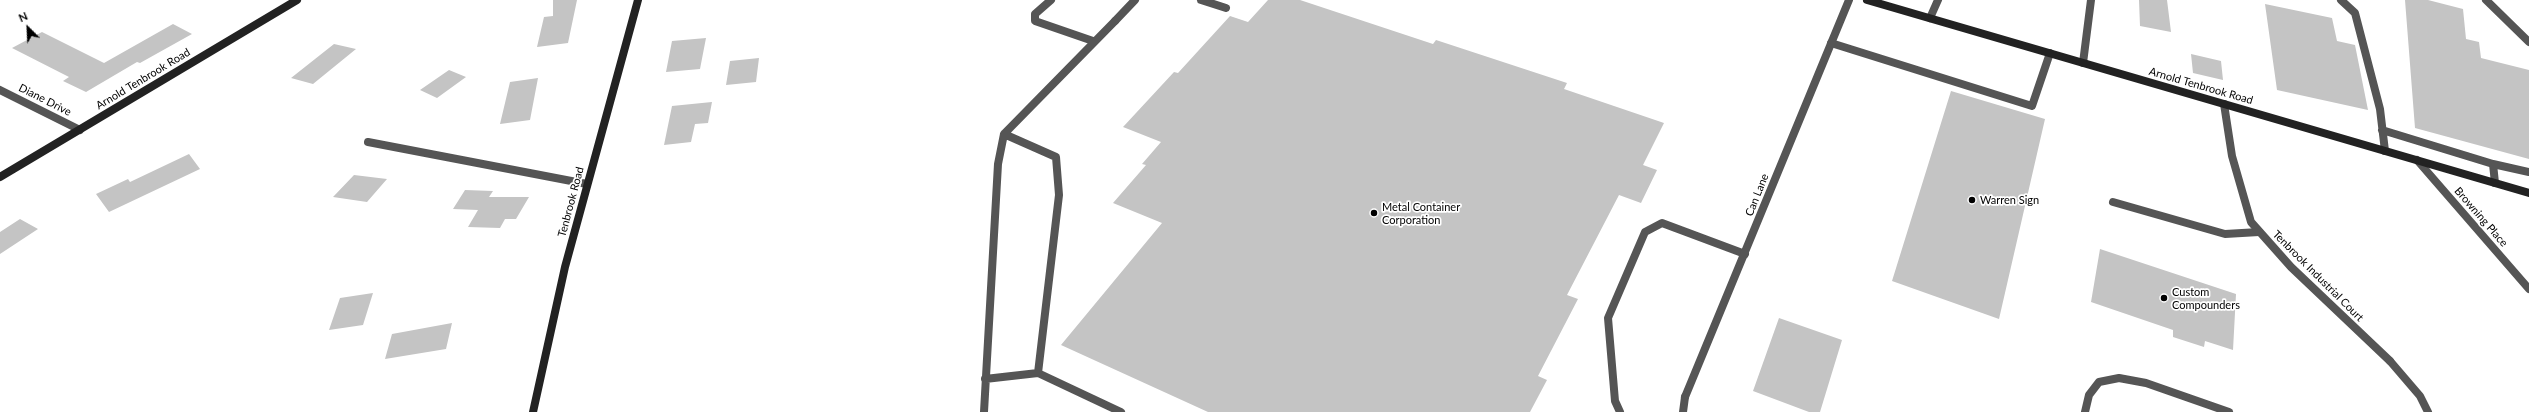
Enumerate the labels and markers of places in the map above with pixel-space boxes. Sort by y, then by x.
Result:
place label: Warren Sign [1980,193,2039,207]
marker: Warren Sign [1967,195,1977,205]
place label: Metal Container Corporation [1382,200,1460,226]
marker: Metal Container Corporation [1369,208,1379,218]
place label: Custom Compounders [2172,285,2240,311]
marker: Custom Compounders [2159,293,2169,303]

